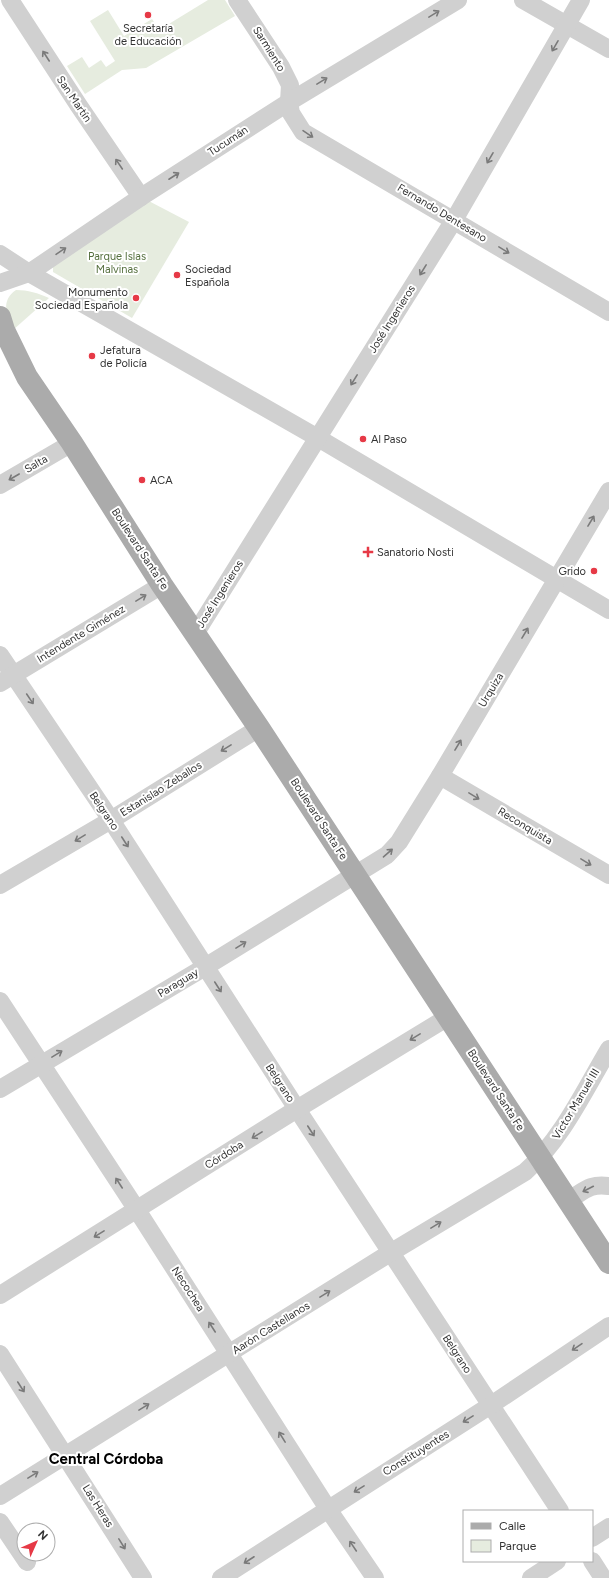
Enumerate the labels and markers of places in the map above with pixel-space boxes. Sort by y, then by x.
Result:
marker: Secretaría de Educación [143,10,153,20]
place label: Secretaría de Educación [115,22,181,48]
place label: Sociedad Española [185,263,231,289]
marker: Sociedad Española [172,270,182,280]
place label: Monumento Sociedad Española [35,286,128,312]
marker: Monumento Sociedad Española [131,293,141,303]
place label: Jefatura de Policía [100,344,147,370]
marker: Jefatura de Policía [87,351,97,361]
place label: Al Paso [371,433,407,446]
marker: Al Paso [358,434,368,444]
place label: ACA [150,474,173,487]
marker: ACA [137,475,147,485]
marker: Sanatorio Nosti [362,546,374,558]
place label: Sanatorio Nosti [377,546,454,559]
place label: Grido [559,565,586,578]
marker: Grido [589,566,599,576]

